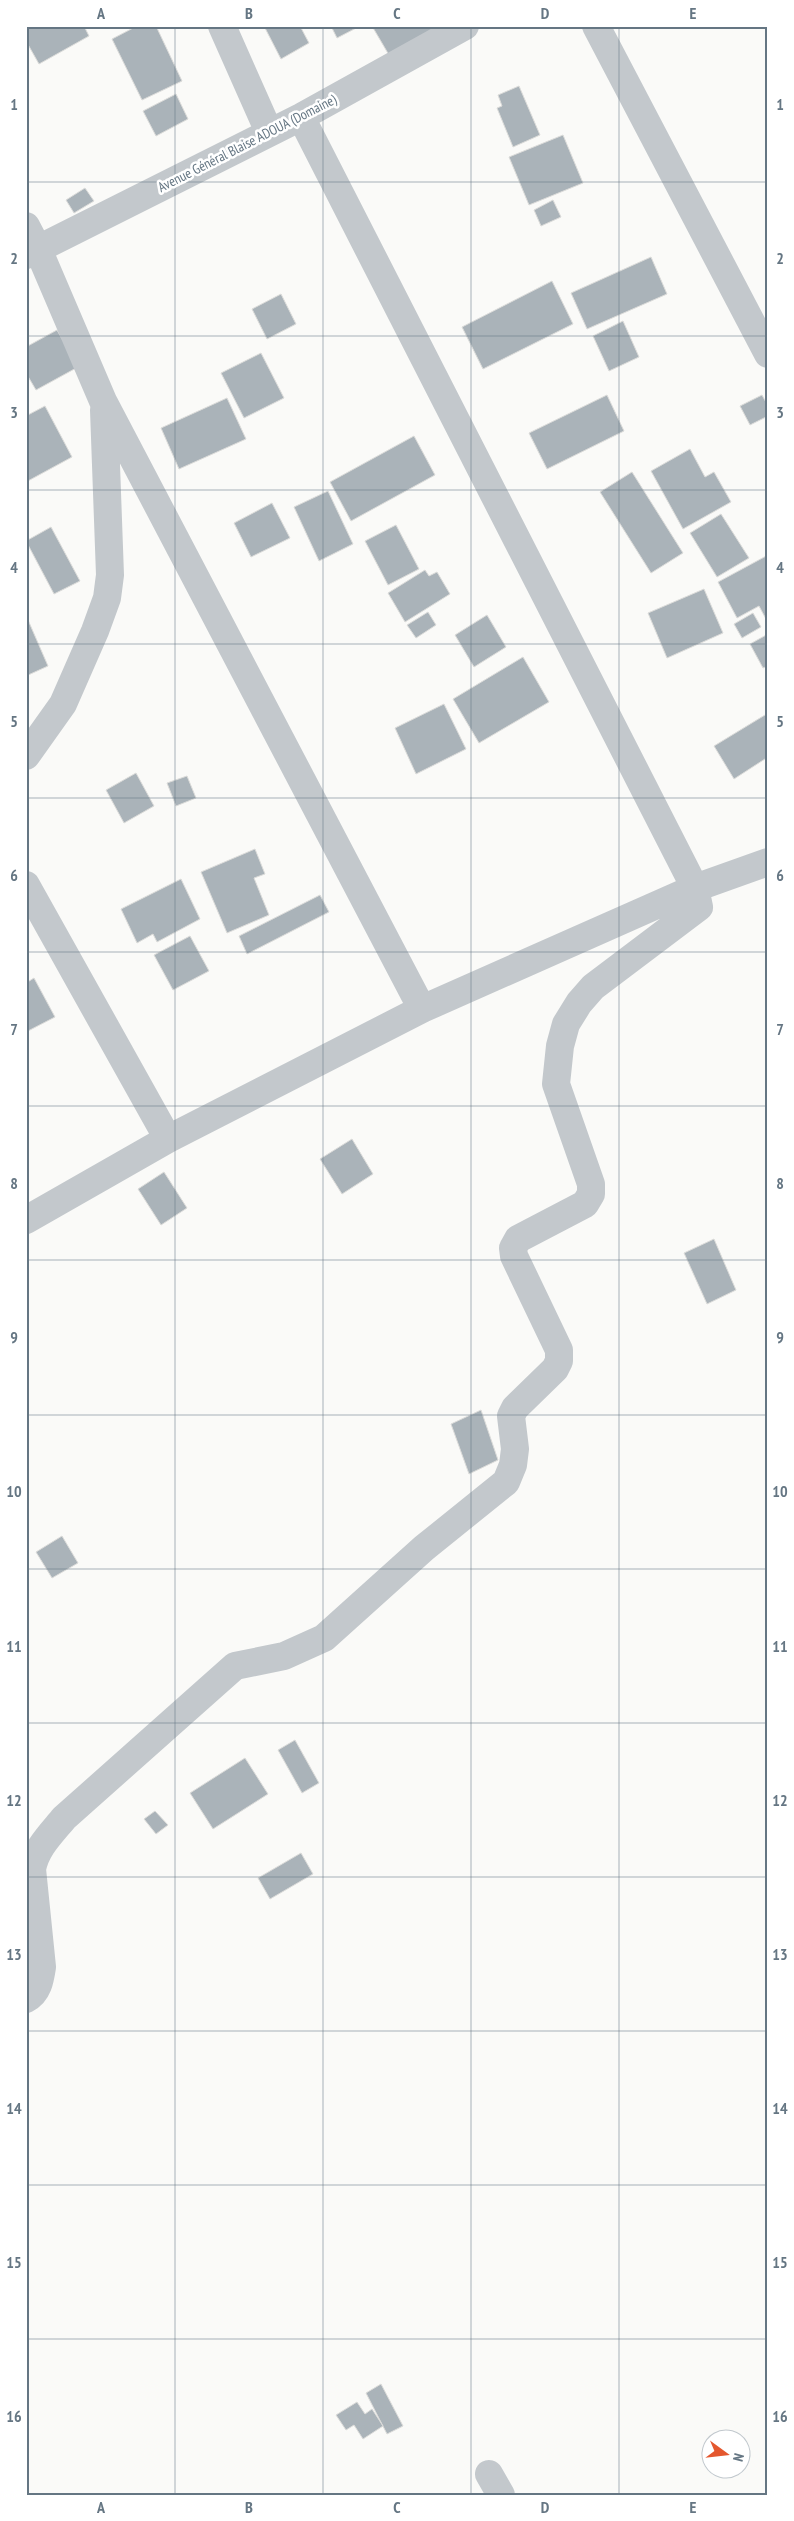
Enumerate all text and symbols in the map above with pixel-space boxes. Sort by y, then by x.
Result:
text: A [96,3,106,23]
text: B [245,3,253,23]
text: C [393,3,401,23]
text: D [541,3,550,23]
text: E [690,3,697,23]
street label: Avenue Général Blaise ADOUA (Domaine) [155,90,340,196]
text: 1 [10,94,18,114]
text: 1 [776,94,784,114]
text: 2 [10,248,18,268]
text: 2 [776,248,784,268]
text: 3 [10,402,18,422]
text: 3 [776,402,784,422]
text: 4 [10,557,18,577]
text: 4 [776,557,784,577]
text: 5 [10,711,18,731]
text: 5 [776,711,784,731]
text: 6 [10,865,18,885]
text: 6 [776,865,784,885]
text: 7 [10,1019,18,1039]
text: 7 [776,1019,784,1039]
text: 8 [10,1173,18,1193]
text: 8 [776,1173,784,1193]
text: 9 [10,1327,18,1347]
text: 9 [776,1327,784,1347]
text: 10 [6,1481,22,1501]
text: 10 [772,1481,788,1501]
text: 11 [6,1636,22,1656]
text: 11 [772,1636,788,1656]
text: 12 [6,1790,22,1810]
text: 12 [772,1790,788,1810]
text: 13 [6,1944,22,1964]
text: 13 [772,1944,788,1964]
text: 14 [6,2098,22,2118]
text: 14 [772,2098,788,2118]
text: 15 [6,2252,22,2272]
text: 15 [772,2252,788,2272]
text: 16 [6,2406,22,2426]
text: 16 [772,2406,788,2426]
north arrow [702,2428,752,2478]
text: N [729,2451,748,2463]
text: A [96,2497,106,2517]
text: B [245,2497,253,2517]
text: C [393,2497,401,2517]
text: D [541,2497,550,2517]
text: E [690,2497,697,2517]

